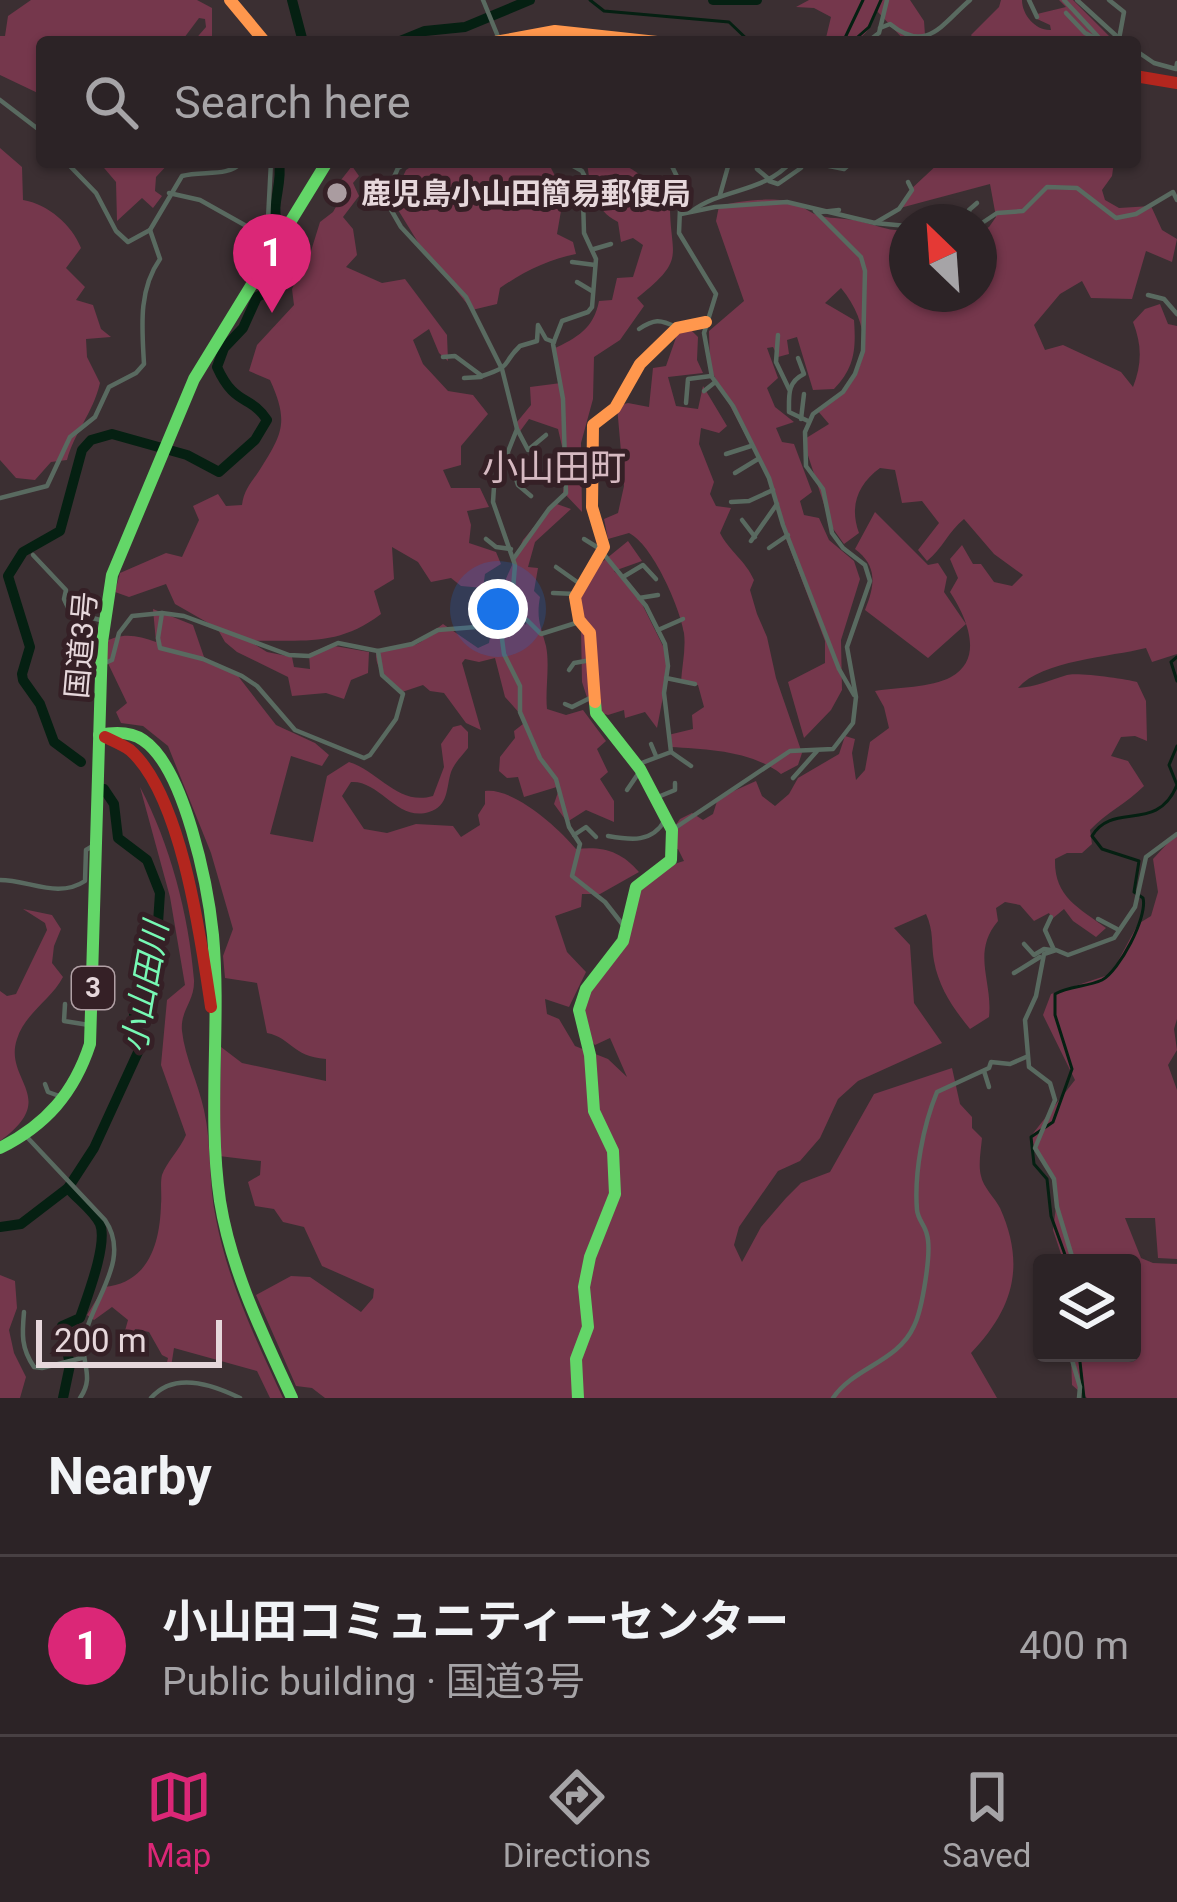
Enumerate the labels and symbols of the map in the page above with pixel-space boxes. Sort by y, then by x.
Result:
place label: 鹿児島小山田簡易郵便局 [361,176,691,211]
marker: 鹿児島小山田簡易郵便局 [324,180,350,206]
north arrow [889,204,997,312]
pin: 1 [233,214,311,313]
district label: 小山田町 [482,447,626,489]
your location [468,579,528,639]
street label: 国道3号 [59,590,103,700]
water label: 小山田川 [114,916,176,1055]
road number: 3 [72,967,114,1009]
scale bar [36,1314,222,1367]

